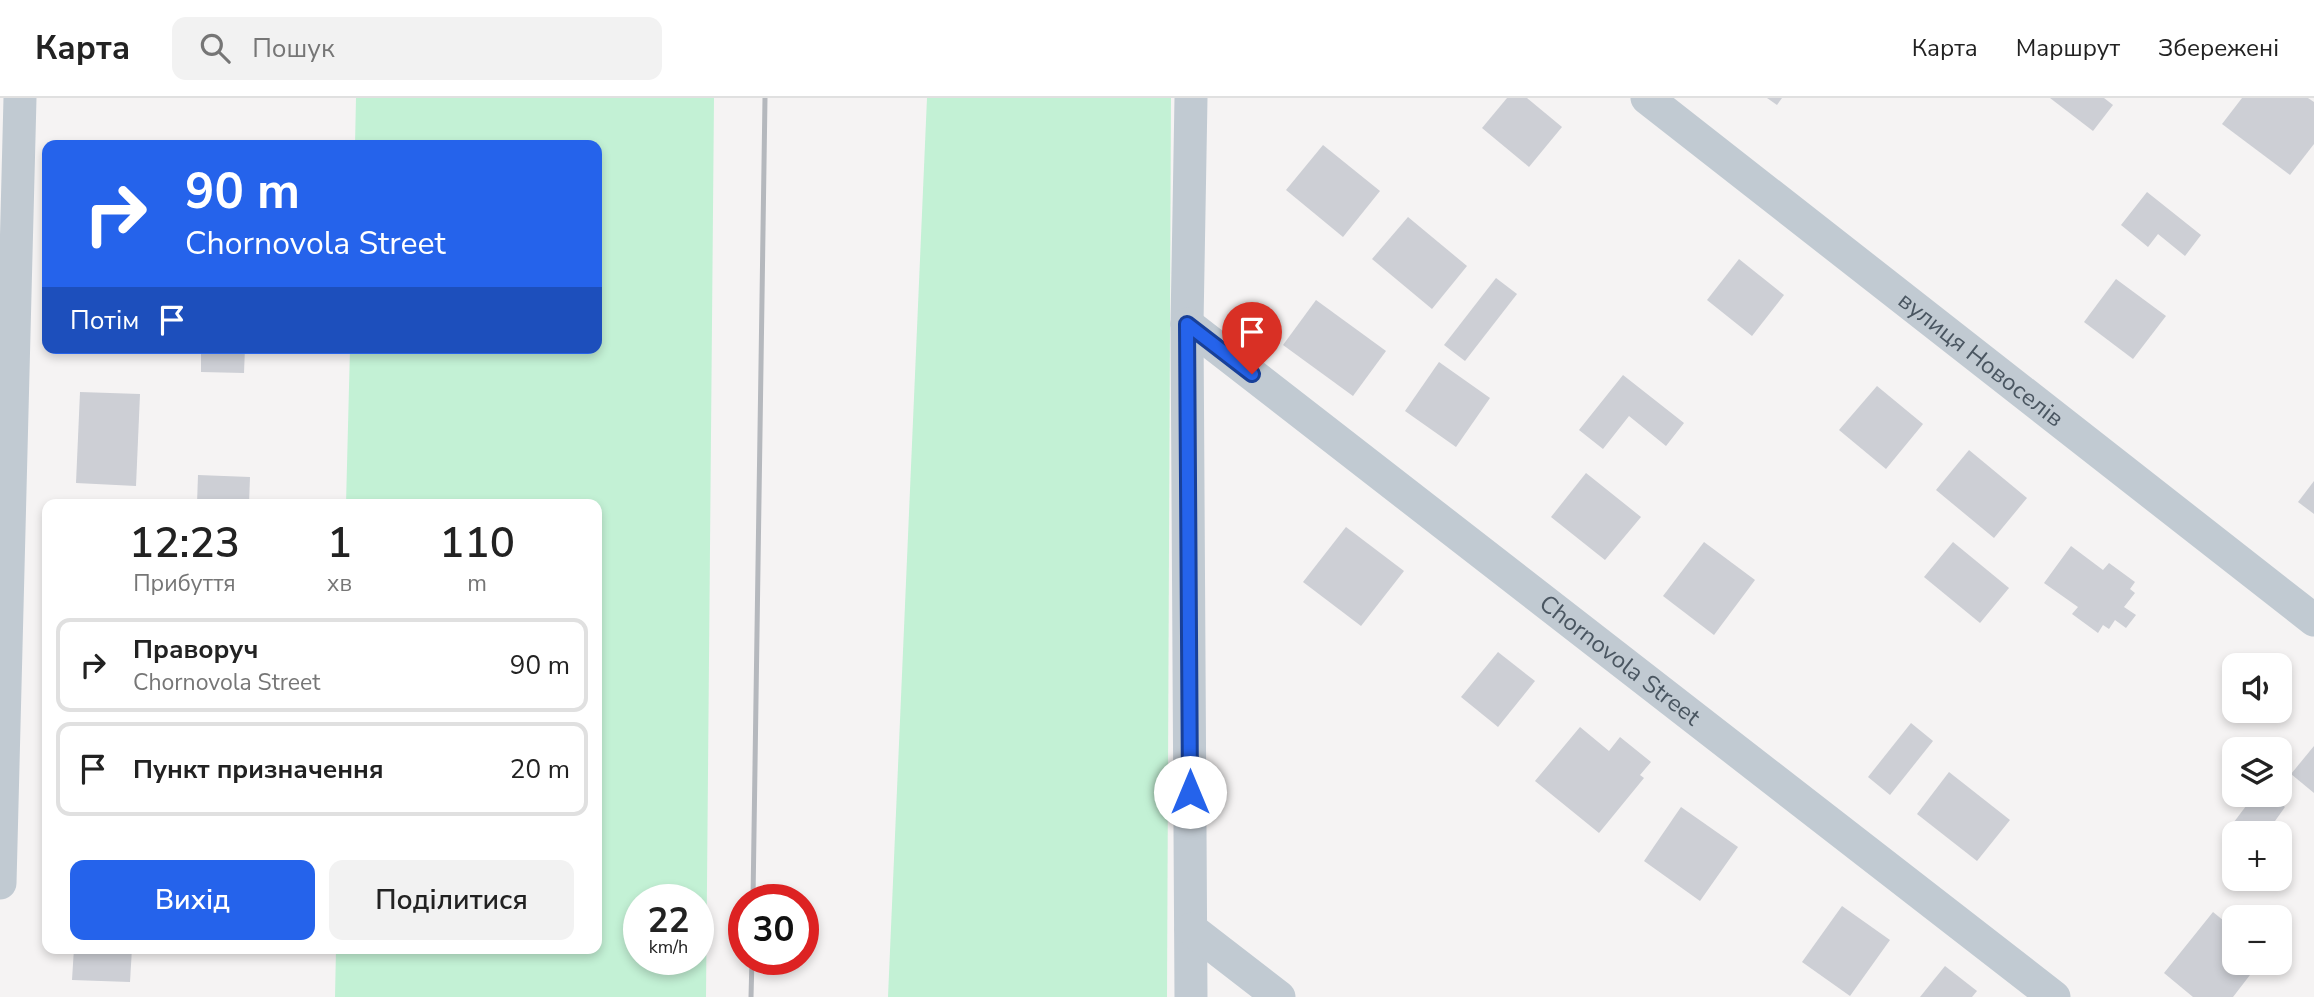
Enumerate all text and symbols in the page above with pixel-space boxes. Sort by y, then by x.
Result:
search box [172,17,662,80]
text: Карта [35,26,130,71]
icon: search [196,29,234,67]
text: Пошук [252,31,335,66]
text: Карта [1912,32,1978,64]
text: Маршрут [2016,32,2120,64]
text: Збережені [2158,32,2279,64]
text: 90 m [185,158,300,225]
icon: right [70,168,161,259]
text: Chornovola Street [185,222,446,265]
street label: вулиця Новоселів [1892,284,2070,434]
icon: arrive [153,301,191,339]
pin [1222,302,1282,374]
text: Потім [70,303,139,338]
icon: arrive [1233,313,1271,351]
text: 12:23 [129,515,240,572]
text: 1 [327,515,352,572]
text: 110 [439,515,515,572]
text: Прибуття [133,568,236,599]
text: хв [327,568,352,599]
text: m [467,568,487,599]
street label: Chornovola Street [1533,587,1707,733]
text: Праворуч [133,632,258,667]
icon: right [74,646,112,684]
text: 90 m [510,648,570,683]
map controls [2222,653,2292,975]
button: sound [2222,653,2292,723]
text: Chornovola Street [133,667,320,698]
button: layers [2222,737,2292,807]
icon: arrive [74,750,112,788]
text: Пункт призначення [133,752,384,787]
text: 20 m [510,752,570,787]
position arrow [1153,755,1227,829]
button: + [2222,821,2292,891]
button: Вихід [70,860,315,940]
button: Поділитися [329,860,574,940]
speed limit sign: 30 [728,884,819,975]
text: 22 [647,897,690,944]
button: − [2222,905,2292,975]
text: km/h [649,935,688,959]

